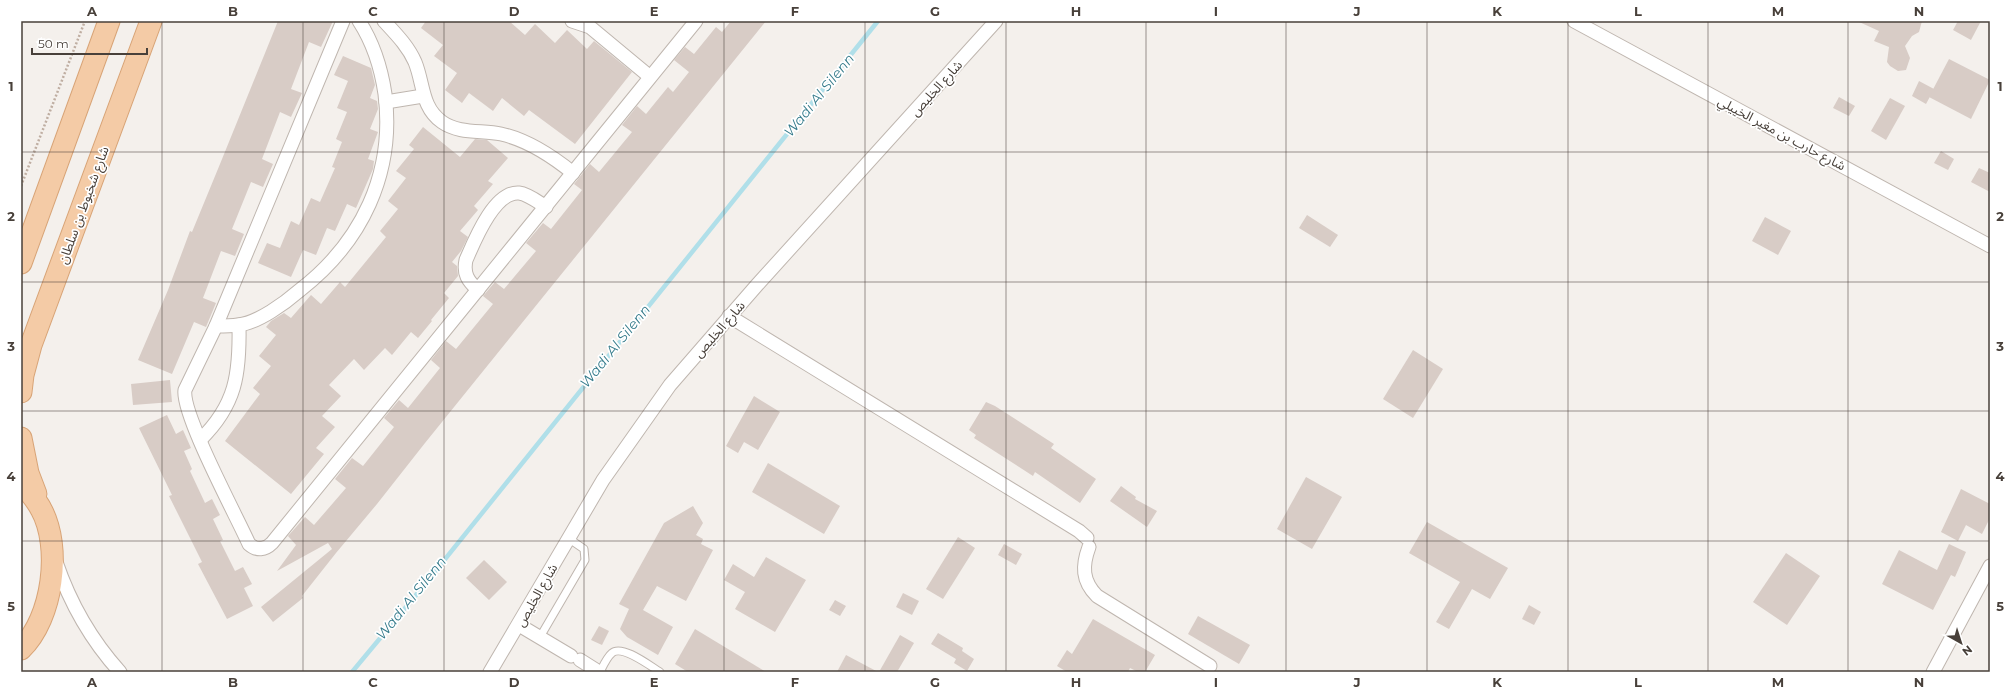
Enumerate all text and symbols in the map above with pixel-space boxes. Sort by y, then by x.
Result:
text: A [86,3,98,19]
text: B [228,3,238,19]
text: C [368,3,378,19]
text: D [509,3,520,19]
text: E [650,3,659,19]
text: F [791,3,799,19]
text: G [930,3,940,19]
text: H [1071,3,1081,19]
text: I [1214,3,1218,19]
text: J [1352,3,1361,19]
text: K [1492,3,1502,19]
text: L [1634,3,1642,19]
text: M [1772,3,1784,19]
text: N [1914,3,1924,19]
scale bar [32,30,147,56]
text: 50 m [38,36,69,51]
water label: Wadi Al Silenn [780,50,858,140]
street label: شارع الخليص [907,57,968,121]
text: 1 [8,78,14,94]
text: 1 [1997,78,2003,94]
street label: شارع حارب بن مغير الخييلي [1714,92,1849,176]
street label: شارع شخبوط بن سلطان [54,144,115,267]
text: 2 [7,208,15,224]
text: 2 [1996,208,2004,224]
street label: شارع الخليص [690,297,750,363]
water label: Wadi Al Silenn [576,301,654,391]
text: 3 [6,338,15,354]
text: 3 [1995,338,2004,354]
text: 4 [7,468,16,484]
text: 4 [1996,468,2005,484]
water label: Wadi Al Silenn [372,553,450,643]
street label: شارع الخليص [512,561,563,631]
text: 5 [7,598,15,614]
text: 5 [1996,598,2004,614]
north arrow [1941,623,1981,663]
text: N [1959,643,1975,659]
text: A [86,674,98,690]
text: B [228,674,238,690]
text: C [368,674,378,690]
text: D [509,674,520,690]
text: E [650,674,659,690]
text: F [791,674,799,690]
text: G [930,674,940,690]
text: H [1071,674,1081,690]
text: I [1214,674,1218,690]
text: J [1352,674,1361,690]
text: K [1492,674,1502,690]
text: L [1634,674,1642,690]
text: M [1772,674,1784,690]
text: N [1914,674,1924,690]

